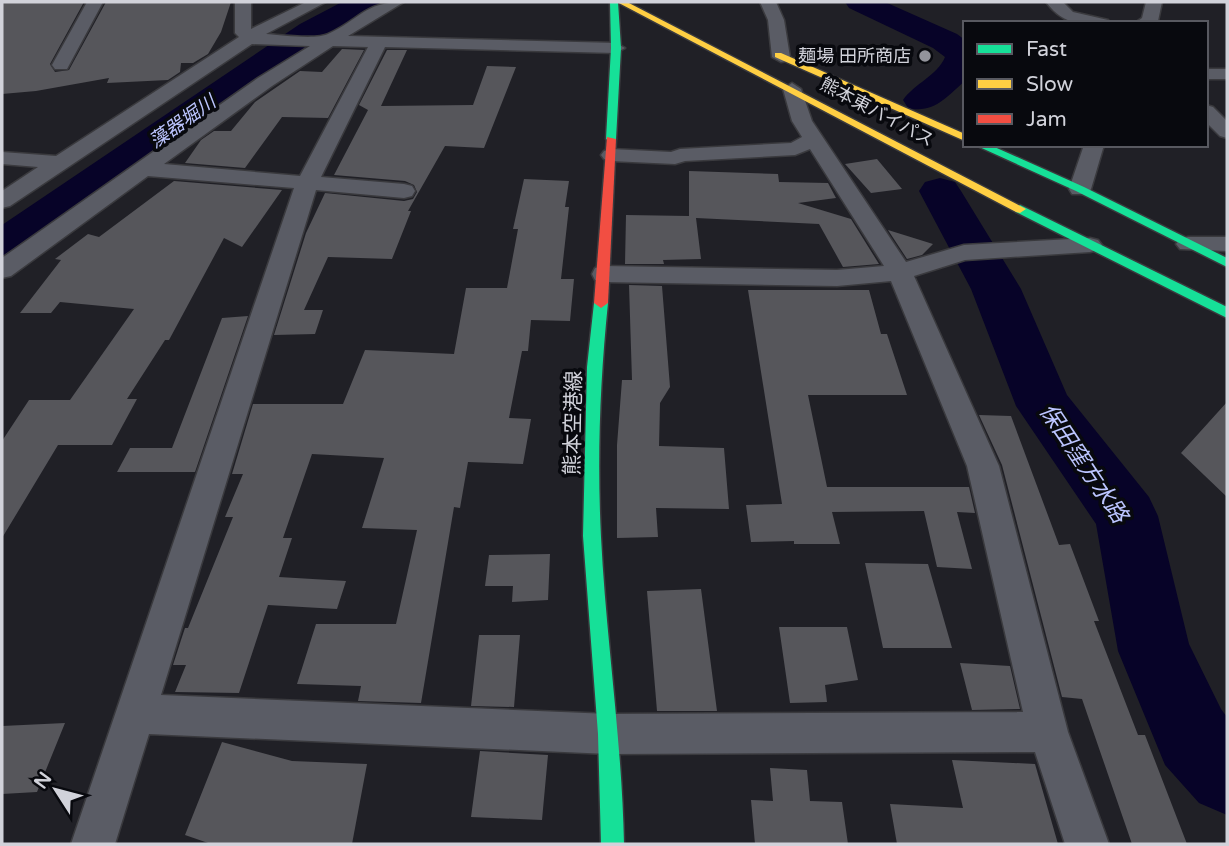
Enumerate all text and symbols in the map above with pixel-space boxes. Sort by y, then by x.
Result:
legend [963,21,1208,147]
text: Fast [1026,37,1067,62]
place label: 麺場 田所商店 [798,45,911,67]
marker: 麺場 田所商店 [917,48,933,64]
text: Slow [1026,72,1074,97]
street label: 熊本東バイパス [816,73,938,151]
water label: 藻器堀川 [145,90,222,153]
text: Jam [1026,107,1067,132]
street label: 熊本空港線 [560,370,587,476]
water label: 保田窪方水路 [1033,399,1134,530]
north arrow [21,755,91,825]
text: N [30,768,56,793]

